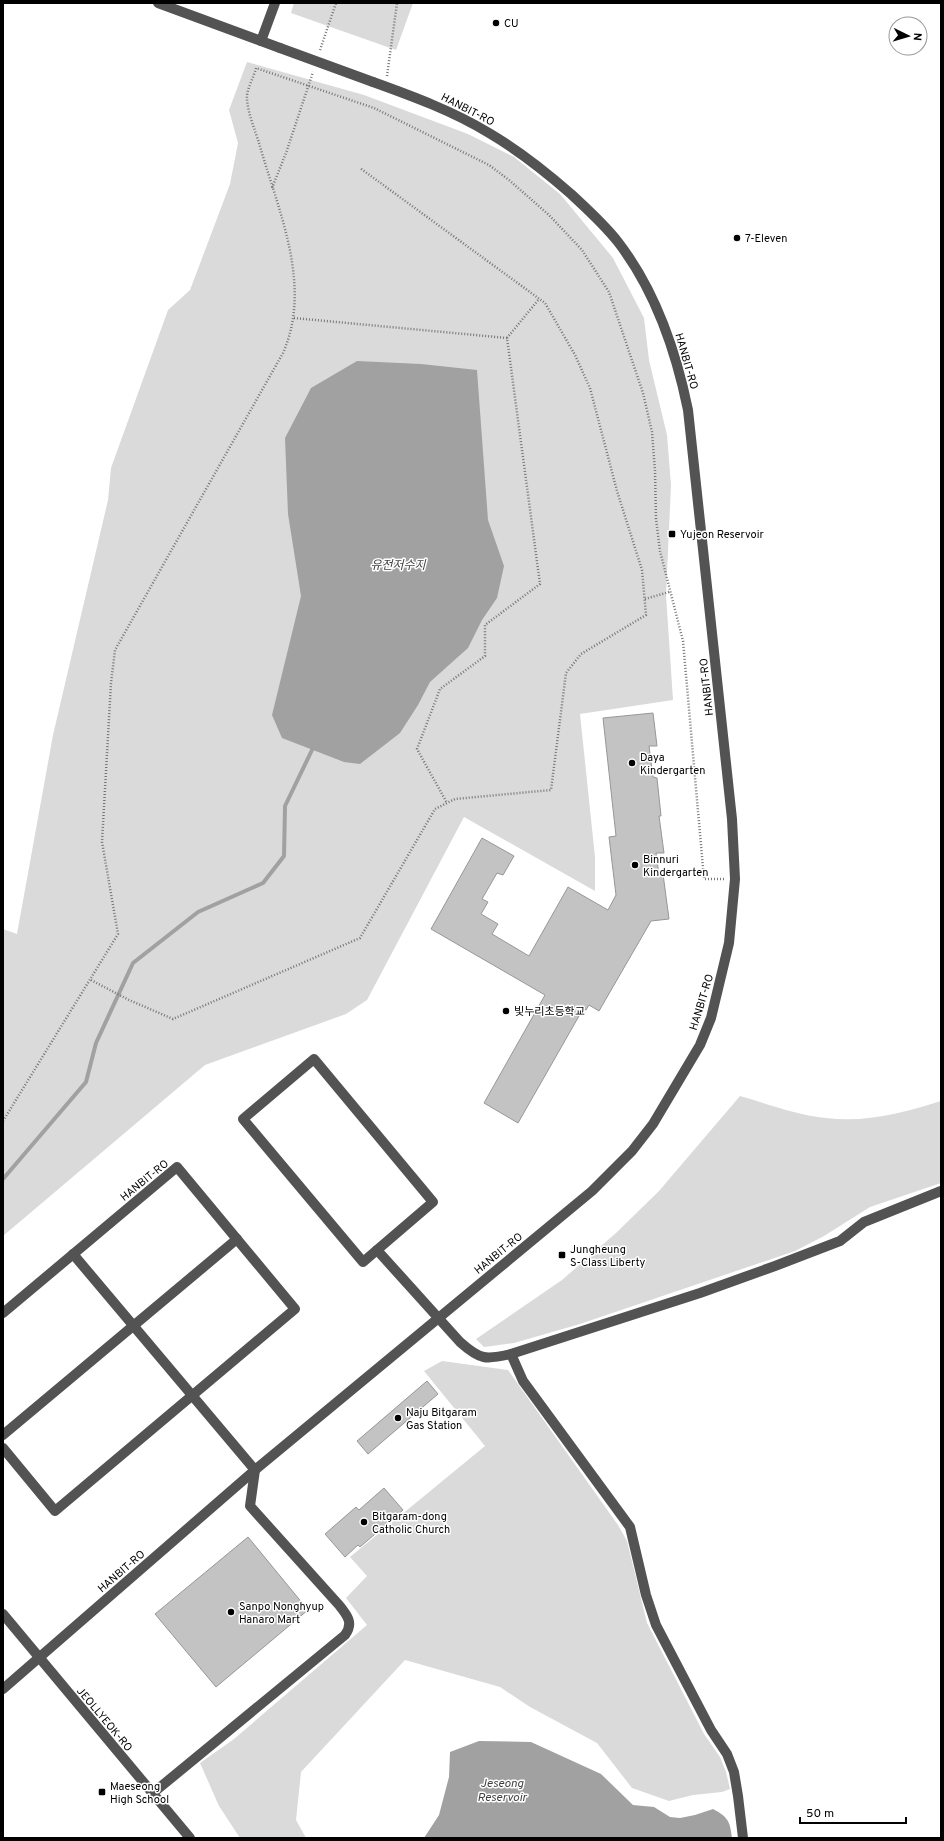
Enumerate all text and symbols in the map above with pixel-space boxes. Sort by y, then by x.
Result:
north arrow [888,16,928,56]
place label: CU [504,17,519,31]
marker: CU [491,18,501,28]
text: N [910,32,924,41]
street label: HANBIT-RO [438,90,497,129]
place label: 7-Eleven [745,232,787,246]
marker: 7-Eleven [732,233,742,243]
street label: HANBIT-RO [671,331,701,391]
place label: Yujeon Reservoir [680,528,764,542]
marker: Yujeon Reservoir [667,529,677,539]
water label: 유전저수지 [370,558,427,574]
street label: HANBIT-RO [697,657,717,717]
place label: Daya Kindergarten [640,751,706,778]
marker: Daya Kindergarten [627,758,637,768]
place label: Binnuri Kindergarten [643,853,709,880]
marker: Binnuri Kindergarten [630,860,640,870]
street label: HANBIT-RO [687,972,717,1032]
place label: 빛누리초등학교 [514,1005,585,1019]
marker: 빛누리초등학교 [501,1006,511,1016]
street label: HANBIT-RO [118,1157,172,1205]
street label: HANBIT-RO [472,1230,526,1278]
place label: Jungheung S-Class Liberty [570,1243,645,1270]
marker: Jungheung S-Class Liberty [557,1250,567,1260]
place label: Naju Bitgaram Gas Station [406,1406,477,1433]
marker: Naju Bitgaram Gas Station [393,1413,403,1423]
place label: Bitgaram-dong Catholic Church [372,1510,450,1537]
marker: Bitgaram-dong Catholic Church [359,1517,369,1527]
street label: HANBIT-RO [95,1547,148,1596]
place label: Sanpo Nonghyup Hanaro Mart [239,1600,324,1627]
marker: Sanpo Nonghyup Hanaro Mart [226,1607,236,1617]
street label: JEOLLYEOK-RO [73,1685,135,1755]
water label: Jeseong Reservoir [477,1776,528,1806]
place label: Maeseong High School [110,1780,169,1807]
marker: Maeseong High School [97,1787,107,1797]
scale bar [800,1799,906,1825]
text: 50 m [806,1806,834,1822]

